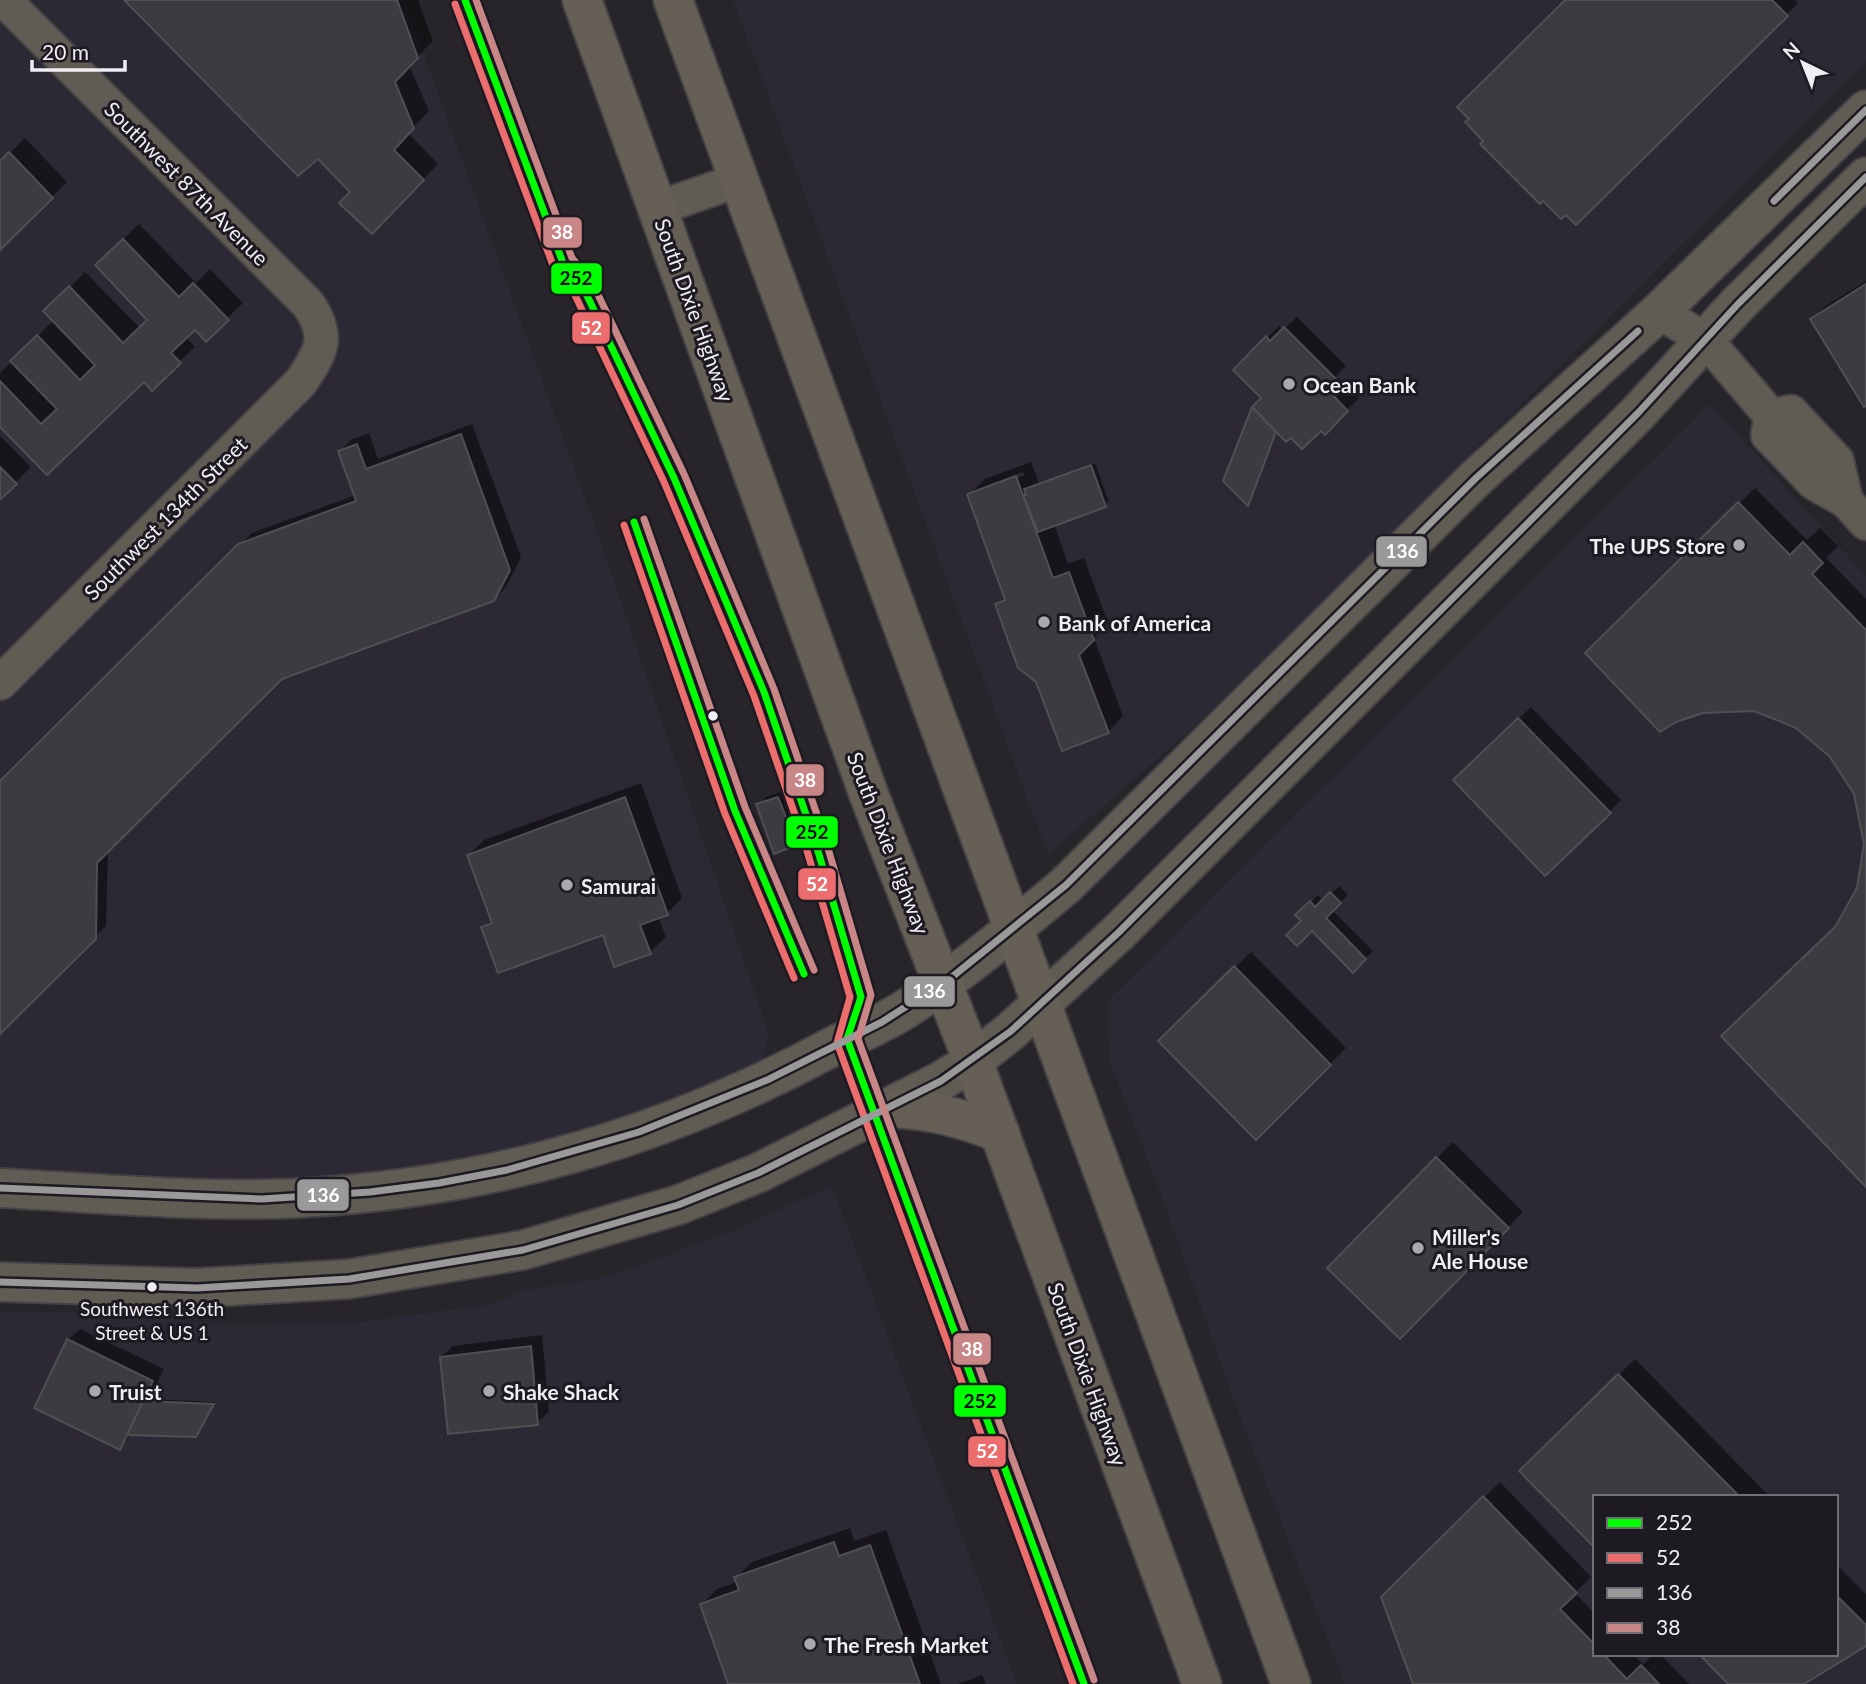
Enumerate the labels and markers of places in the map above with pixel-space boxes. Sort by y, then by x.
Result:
place label: Ocean Bank [1303,372,1417,397]
marker: Ocean Bank [1281,376,1297,392]
place label: The UPS Store [1590,533,1725,558]
marker: The UPS Store [1731,537,1747,553]
place label: Bank of America [1058,610,1211,635]
marker: Bank of America [1036,614,1052,630]
unlabelled marker [706,709,720,723]
place label: Samurai [581,873,656,898]
marker: Samurai [559,877,575,893]
place label: Miller's Ale House [1431,1224,1528,1273]
marker: Miller's Ale House [1410,1240,1426,1256]
marker: Southwest 136th Street & US 1 [145,1280,159,1294]
place label: Southwest 136th Street & US 1 [80,1297,224,1344]
place label: Truist [109,1379,162,1404]
place label: Shake Shack [503,1379,620,1404]
marker: Truist [87,1383,103,1399]
marker: Shake Shack [481,1383,497,1399]
place label: The Fresh Market [824,1632,988,1657]
marker: The Fresh Market [802,1636,818,1652]

